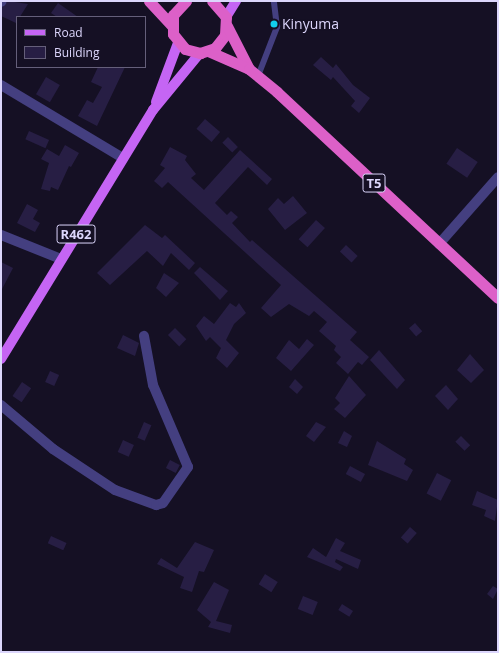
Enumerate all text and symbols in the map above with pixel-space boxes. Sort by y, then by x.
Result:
legend [16,16,146,68]
place label: Kinyuma [282,16,339,32]
marker: Kinyuma [269,19,279,29]
text: Road [54,24,83,41]
text: Building [54,44,99,61]
road number: T5 [362,172,386,194]
road number: R462 [56,223,96,245]

